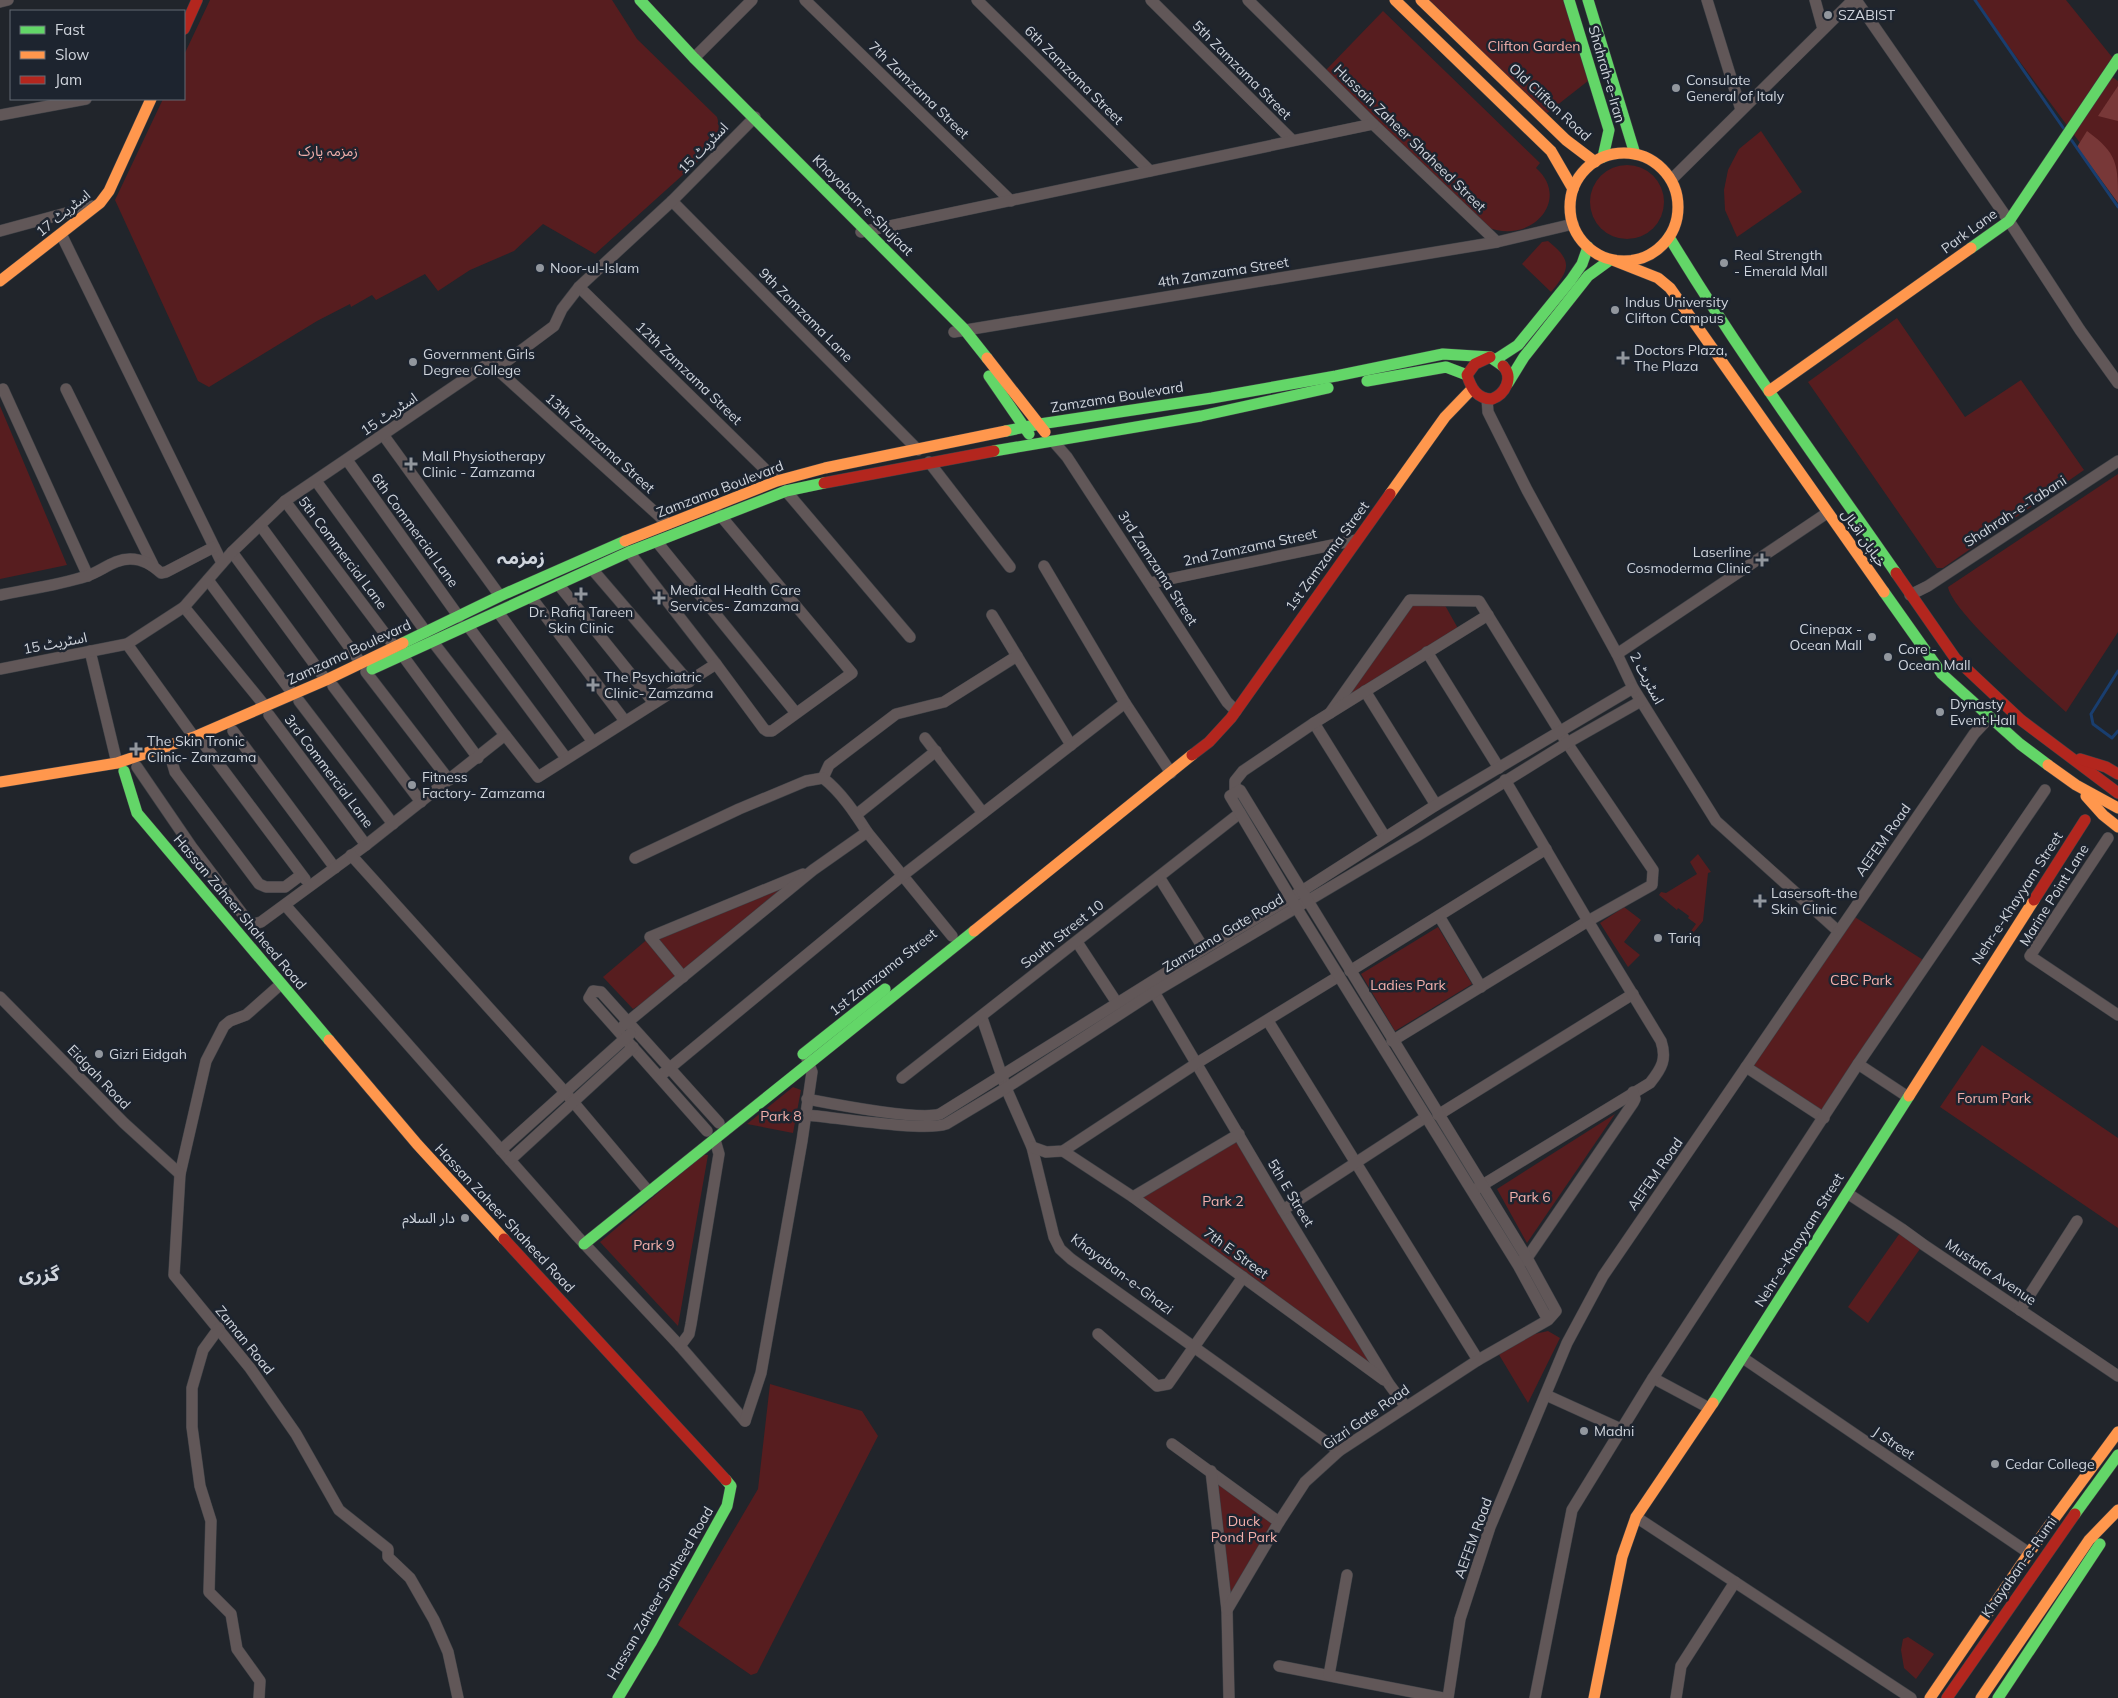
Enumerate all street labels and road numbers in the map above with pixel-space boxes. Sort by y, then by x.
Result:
street label: 5th Zamzama Street [1189,17,1295,123]
street label: 6th Zamzama Street [1021,22,1127,128]
street label: Shahrah-e-Iran [1585,23,1629,125]
street label: 7th Zamzama Street [865,37,973,143]
street label: Old Clifton Road [1505,59,1595,145]
street label: Hussain Zaheer Shaheed Street [1330,60,1490,216]
street label: اسٹریٹ 15 [674,119,732,177]
street label: Khayaban-e-Shujaat [809,151,917,259]
street label: اسٹریٹ 17 [32,186,94,240]
street label: Park Lane [1937,205,2001,257]
street label: 4th Zamzama Street [1156,253,1290,291]
street label: 9th Zamzama Lane [755,264,857,366]
street label: 12th Zamzama Street [632,318,746,429]
street label: Zamzama Boulevard [1049,378,1185,416]
street label: اسٹریٹ 15 [357,388,421,440]
street label: 13th Zamzama Street [542,389,659,497]
street label: Zamzama Boulevard [654,457,786,521]
street label: 6th Commercial Lane [367,469,463,591]
street label: Shahrah-e-Tabani [1960,471,2070,551]
street label: 5th Commercial Lane [295,493,391,613]
street label: 1st Zamzama Street [1281,497,1373,614]
street label: خیابان اقبال [1837,505,1891,571]
street label: 3rd Zamzama Street [1114,507,1202,629]
street label: 2nd Zamzama Street [1182,524,1319,570]
street label: Zamzama Boulevard [284,615,414,689]
street label: اسٹریٹ 15 [22,628,88,658]
street label: اسٹریٹ 2 [1626,649,1668,707]
street label: 3rd Commercial Lane [281,711,377,831]
street label: AEFEM Road [1851,800,1915,880]
street label: Nehr-e-Khayyam Street [1967,828,2067,968]
street label: Hassan Zaheer Shaheed Road [170,831,310,993]
street label: Marine Point Lane [2015,841,2093,949]
street label: Zamzama Gate Road [1159,890,1287,976]
street label: South Street 10 [1017,896,1107,972]
street label: 1st Zamzama Street [826,924,940,1020]
street label: Eidgah Road [64,1041,134,1113]
street label: AEFEM Road [1623,1134,1687,1214]
street label: Hassan Zaheer Shaheed Road [431,1140,579,1296]
street label: 5th E Street [1264,1156,1318,1230]
street label: Nehr-e-Khayyam Street [1750,1170,1848,1310]
street label: 7th E Street [1200,1223,1272,1283]
street label: Khayaban-e-Ghazi [1067,1230,1177,1318]
street label: Mustafa Avenue [1942,1235,2040,1309]
street label: Zaman Road [212,1302,278,1378]
street label: Gizri Gate Road [1319,1380,1413,1454]
street label: J Street [1869,1422,1919,1464]
street label: AEFEM Road [1450,1495,1496,1581]
street label: Hassan Zaheer Shaheed Road [603,1503,717,1683]
street label: Khayaban-e-Rumi [1977,1513,2061,1621]

